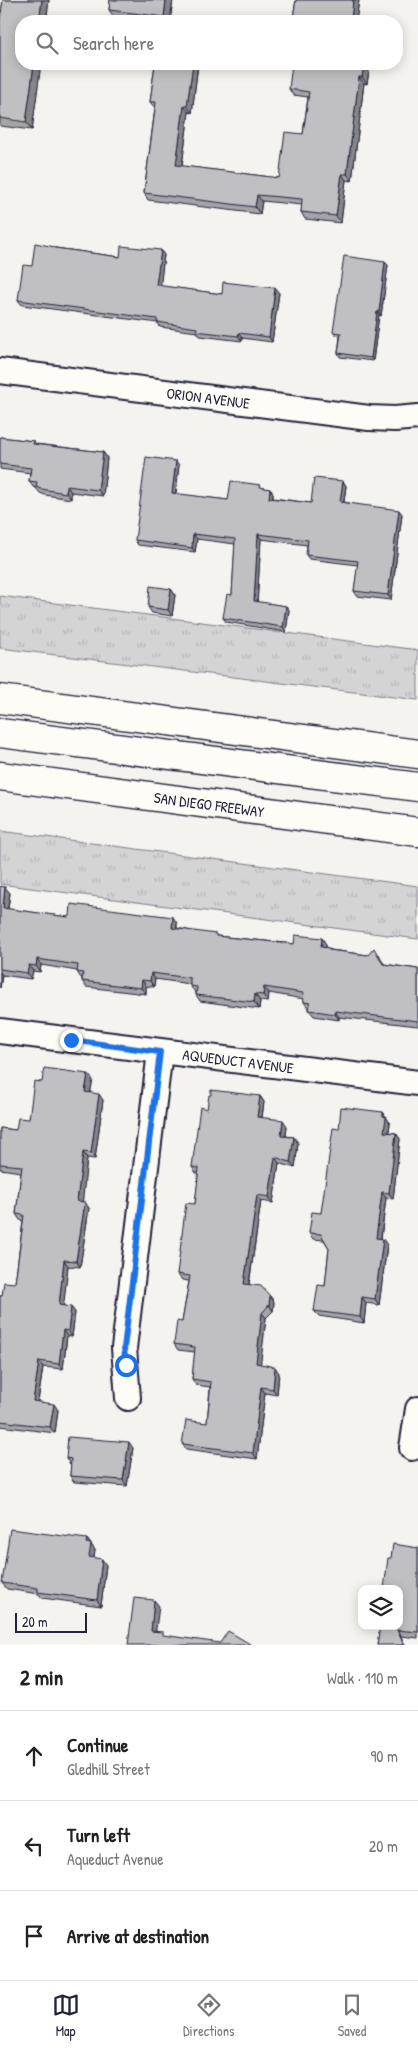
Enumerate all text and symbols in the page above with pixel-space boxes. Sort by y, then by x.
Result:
search box [15,15,403,70]
icon: search [33,29,61,57]
text: Search here [73,30,154,56]
street label: ORION AVENUE [165,382,252,413]
street label: SAN DIEGO FREEWAY [153,786,266,822]
route end [60,1029,83,1052]
street label: AQUEDUCT AVENUE [182,1043,295,1078]
route start [115,1354,138,1377]
map controls [358,1585,403,1630]
button: layers [358,1585,403,1630]
scale bar [15,1610,88,1633]
text: 20 m [22,1612,48,1631]
text: 2 min [20,1663,63,1692]
text: Walk · 110 m [327,1667,398,1689]
text: Continue [67,1732,128,1758]
icon: ahead [20,1742,48,1770]
text: 90 m [370,1745,398,1767]
text: Gledhill Street [67,1758,150,1780]
text: Turn left [67,1822,130,1848]
icon: left [20,1832,48,1860]
text: 20 m [369,1835,398,1857]
text: Aqueduct Avenue [67,1848,164,1870]
icon: arrive [20,1922,48,1950]
text: Arrive at destination [67,1923,209,1949]
tab: Map [52,1991,80,2040]
tab: Directions [183,1991,234,2040]
tab: Saved [338,1991,366,2040]

